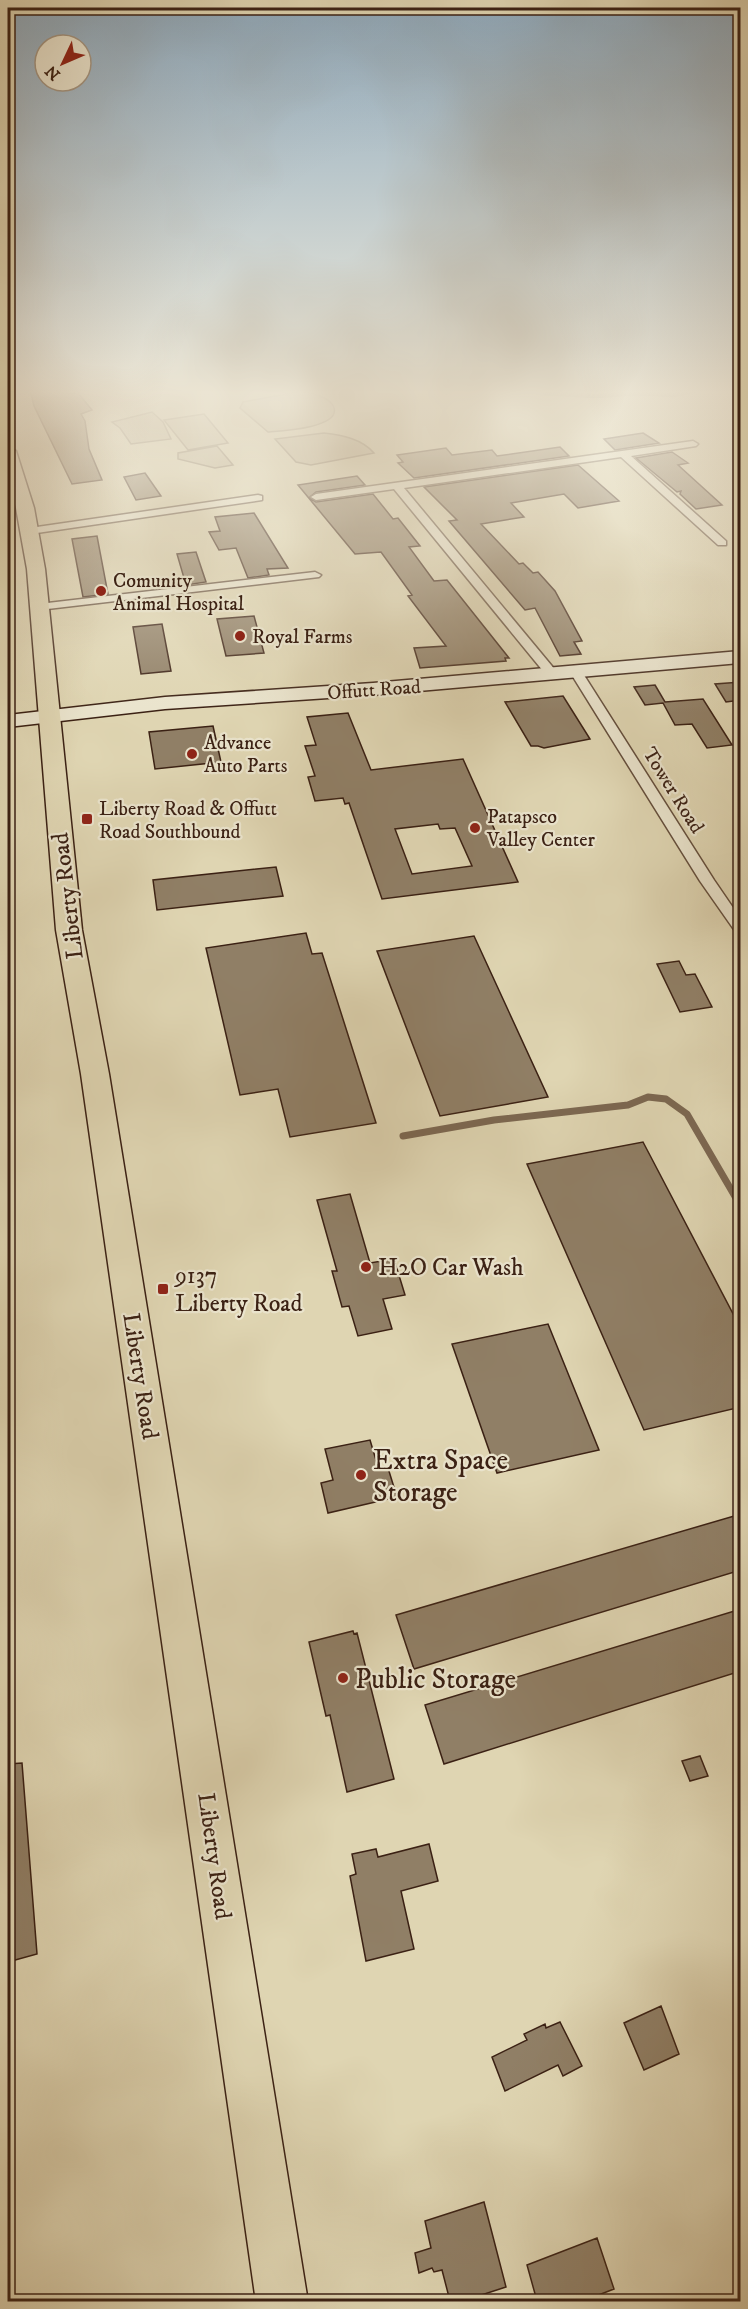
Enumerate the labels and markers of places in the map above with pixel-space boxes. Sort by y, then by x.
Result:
place label: Comunity Animal Hospital [113,569,244,617]
marker: Comunity Animal Hospital [94,584,108,598]
place label: Royal Farms [252,625,353,650]
marker: Royal Farms [233,629,247,643]
place label: Advance Auto Parts [204,731,288,779]
marker: Advance Auto Parts [185,747,199,761]
place label: Liberty Road & Offutt Road Southbound [99,797,277,845]
place label: Patapsco Valley Center [486,805,596,853]
marker: Liberty Road & Offutt Road Southbound [80,812,94,826]
marker: Patapsco Valley Center [468,821,482,835]
place label: H2O Car Wash [378,1253,524,1283]
marker: H2O Car Wash [359,1260,373,1274]
place label: 9137 Liberty Road [174,1261,303,1319]
marker: 9137 Liberty Road [156,1282,170,1296]
place label: Extra Space Storage [373,1443,508,1510]
marker: Extra Space Storage [354,1468,368,1482]
place label: Public Storage [355,1662,516,1697]
marker: Public Storage [336,1671,350,1685]

